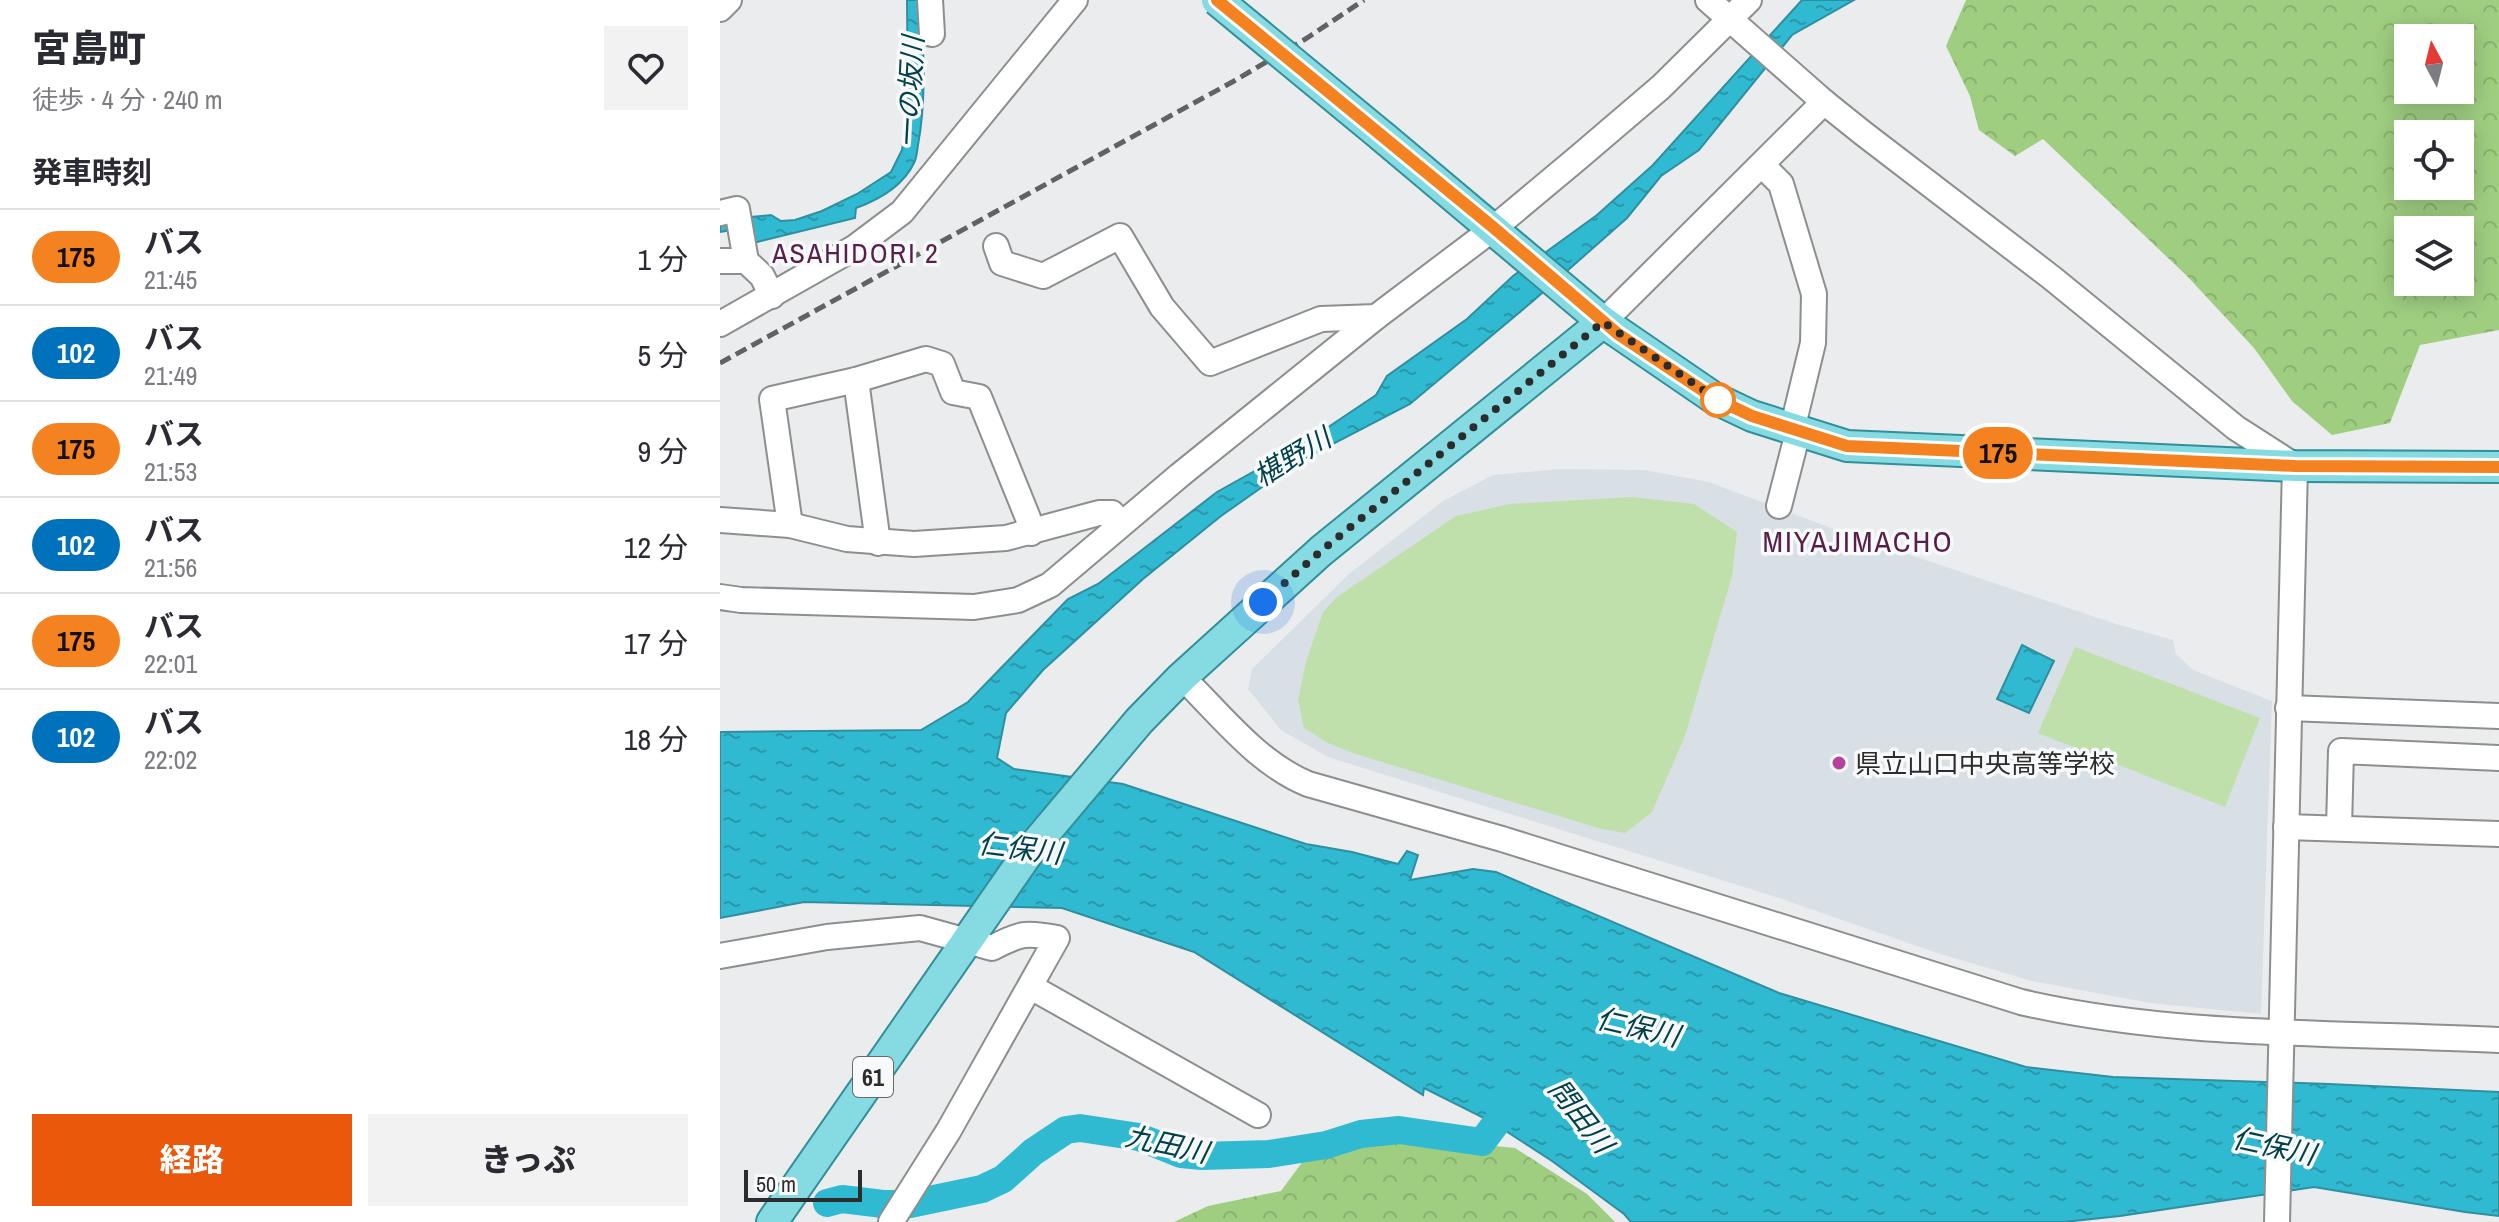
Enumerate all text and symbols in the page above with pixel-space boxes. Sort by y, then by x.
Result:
text: 宮島町 [32,23,146,74]
north arrow [2394,24,2474,104]
map controls [2394,24,2474,296]
button: heart [604,26,688,110]
water label: 一の坂川 [888,32,932,149]
text: 徒歩 · 4 分 · 240 m [32,82,223,117]
button: locate [2394,120,2474,200]
text: 発車時刻 [32,152,152,192]
button: layers [2394,216,2474,296]
text: バス [144,222,204,262]
district label: ASAHIDORI 2 [771,234,940,272]
text: 175 [57,238,95,276]
text: 1 分 [637,239,688,279]
text: 21:45 [144,262,197,297]
text: バス [144,318,204,358]
text: 102 [57,334,95,372]
text: 5 分 [637,335,688,375]
text: 21:49 [144,358,197,393]
unlabelled marker [1701,383,1735,417]
text: バス [144,414,204,454]
water label: 椹野川 [1246,418,1340,495]
line badge: 175 [1952,427,2044,479]
text: 175 [57,430,95,468]
text: 9 分 [637,431,688,471]
text: 175 [1979,434,2017,472]
text: 21:53 [144,454,197,489]
text: バス [144,510,204,550]
district label: MIYAJIMACHO [1762,521,1954,561]
text: 102 [57,526,95,564]
text: 12 分 [624,527,688,567]
text: 21:56 [144,550,197,585]
your location [1243,582,1283,622]
text: バス [144,606,204,646]
text: 175 [57,622,95,660]
text: 17 分 [624,623,688,663]
text: 22:01 [144,646,197,681]
text: バス [144,702,204,742]
text: 102 [57,718,95,756]
text: 18 分 [624,719,688,759]
text: 22:02 [144,742,197,777]
place label: 県立山口中央高等学校 [1855,746,2115,781]
marker: 県立山口中央高等学校 [1830,754,1848,772]
water label: 仁保川 [976,824,1067,872]
water label: 仁保川 [1593,999,1686,1056]
road number: 61 [853,1057,893,1097]
water label: 問田川 [1540,1071,1624,1163]
button: 経路 [32,1114,352,1206]
button: きっぷ [368,1114,688,1206]
water label: 九田川 [1122,1117,1215,1172]
water label: 仁保川 [2229,1119,2322,1174]
scale bar [744,1166,862,1202]
text: 50 m [756,1169,796,1199]

